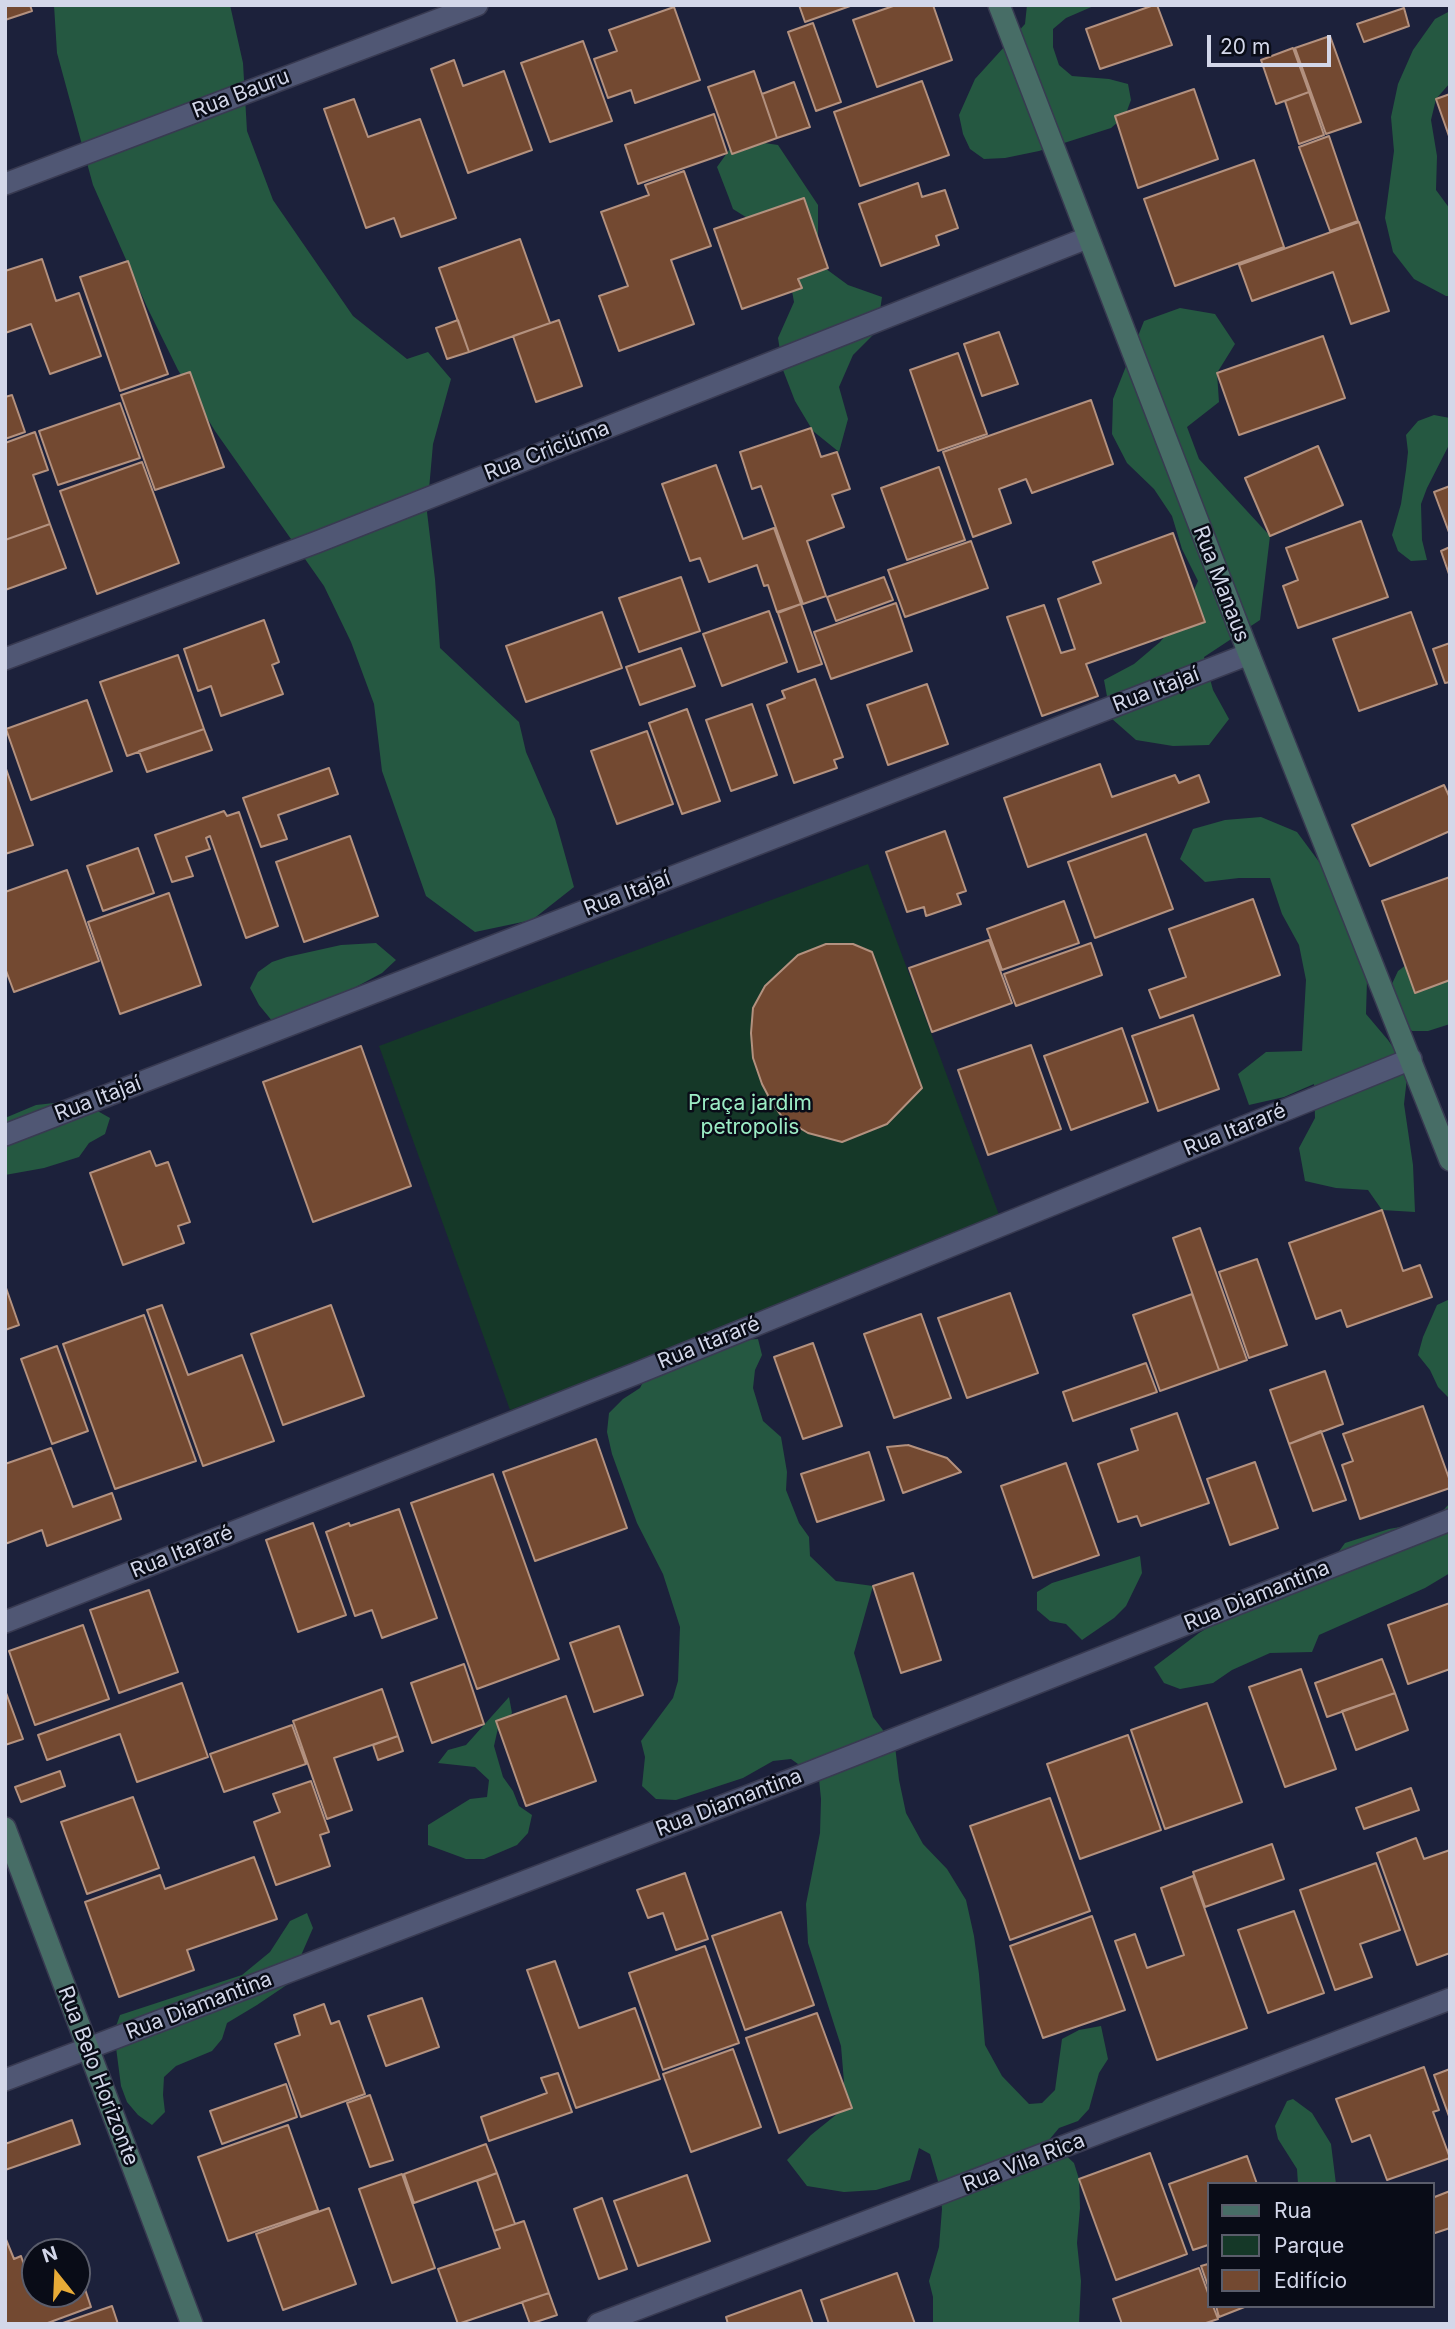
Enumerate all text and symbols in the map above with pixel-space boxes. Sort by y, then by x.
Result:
scale bar [1210,21,1334,65]
text: 20 m [1220,34,1270,59]
street label: Rua Bauru [189,64,293,124]
street label: Rua Criciúma [481,416,613,486]
street label: Rua Manaus [1187,522,1255,646]
street label: Rua Itajaí [1109,662,1203,718]
street label: Rua Itajaí [580,866,674,922]
street label: Rua Itajaí [51,1071,145,1127]
park label: Praça jardim petropolis [688,1091,812,1141]
street label: Rua Itararé [1180,1098,1290,1162]
street label: Rua Itararé [654,1311,764,1375]
street label: Rua Itararé [127,1520,237,1584]
street label: Rua Diamantina [1181,1555,1333,1637]
street label: Rua Diamantina [652,1764,806,1842]
street label: Rua Diamantina [122,1967,276,2045]
street label: Rua Belo Horizonte [52,1983,144,2169]
street label: Rua Vila Rica [959,2128,1089,2198]
legend [1206,2182,1434,2308]
text: Rua [1274,2198,1312,2223]
text: Parque [1274,2233,1344,2258]
north arrow [21,2238,91,2308]
text: N [40,2241,60,2268]
text: Edifício [1274,2268,1347,2293]

